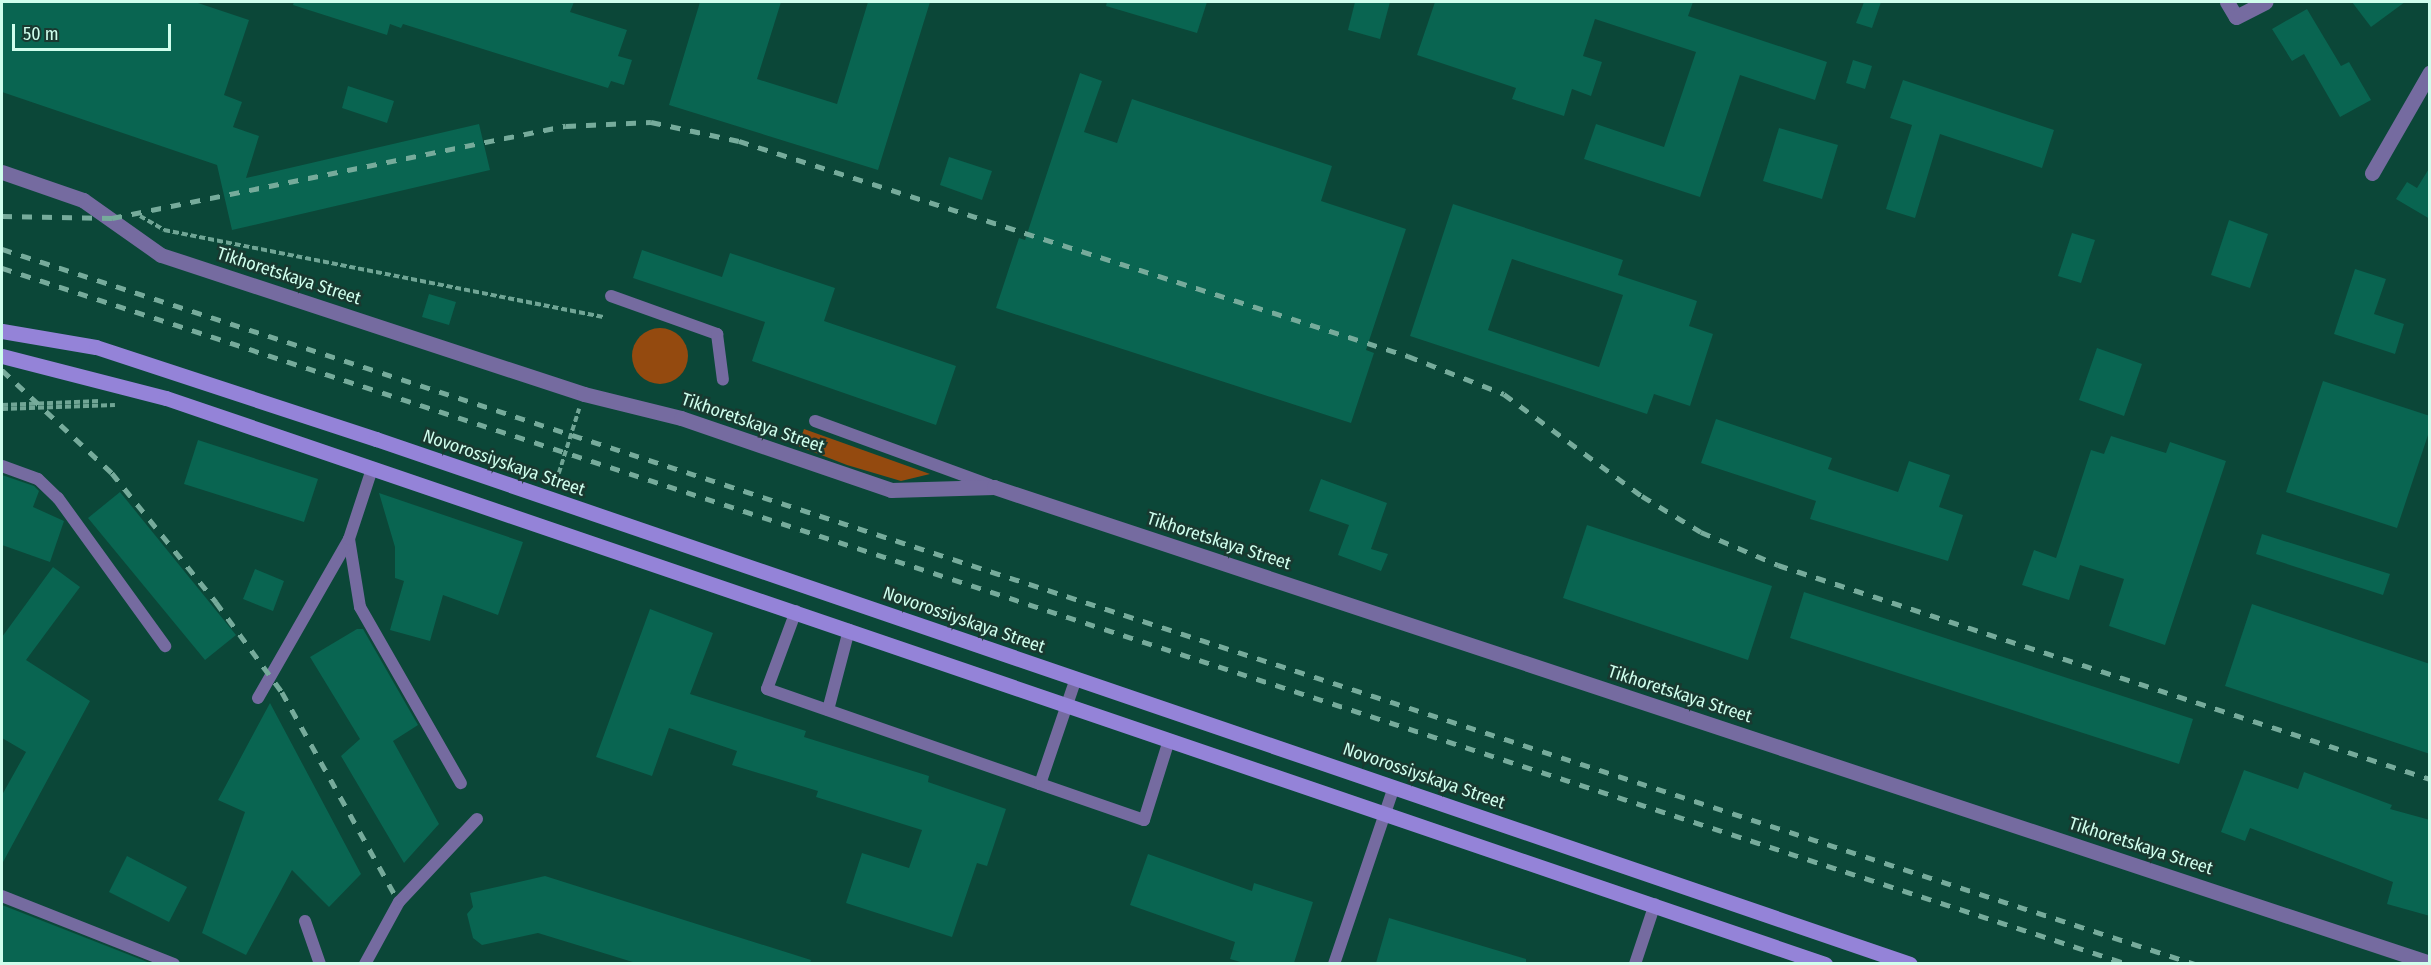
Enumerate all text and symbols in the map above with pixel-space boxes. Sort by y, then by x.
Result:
scale bar [15,12,174,50]
text: 50 m [23,23,59,45]
street label: Tikhoretskaya Street [214,243,364,309]
street label: Tikhoretskaya Street [678,388,828,458]
street label: Novorossiyskaya Street [420,425,588,501]
street label: Tikhoretskaya Street [1144,508,1294,574]
street label: Novorossiyskaya Street [880,582,1048,658]
street label: Tikhoretskaya Street [1605,661,1755,727]
street label: Novorossiyskaya Street [1340,738,1508,814]
street label: Tikhoretskaya Street [2066,813,2216,879]

